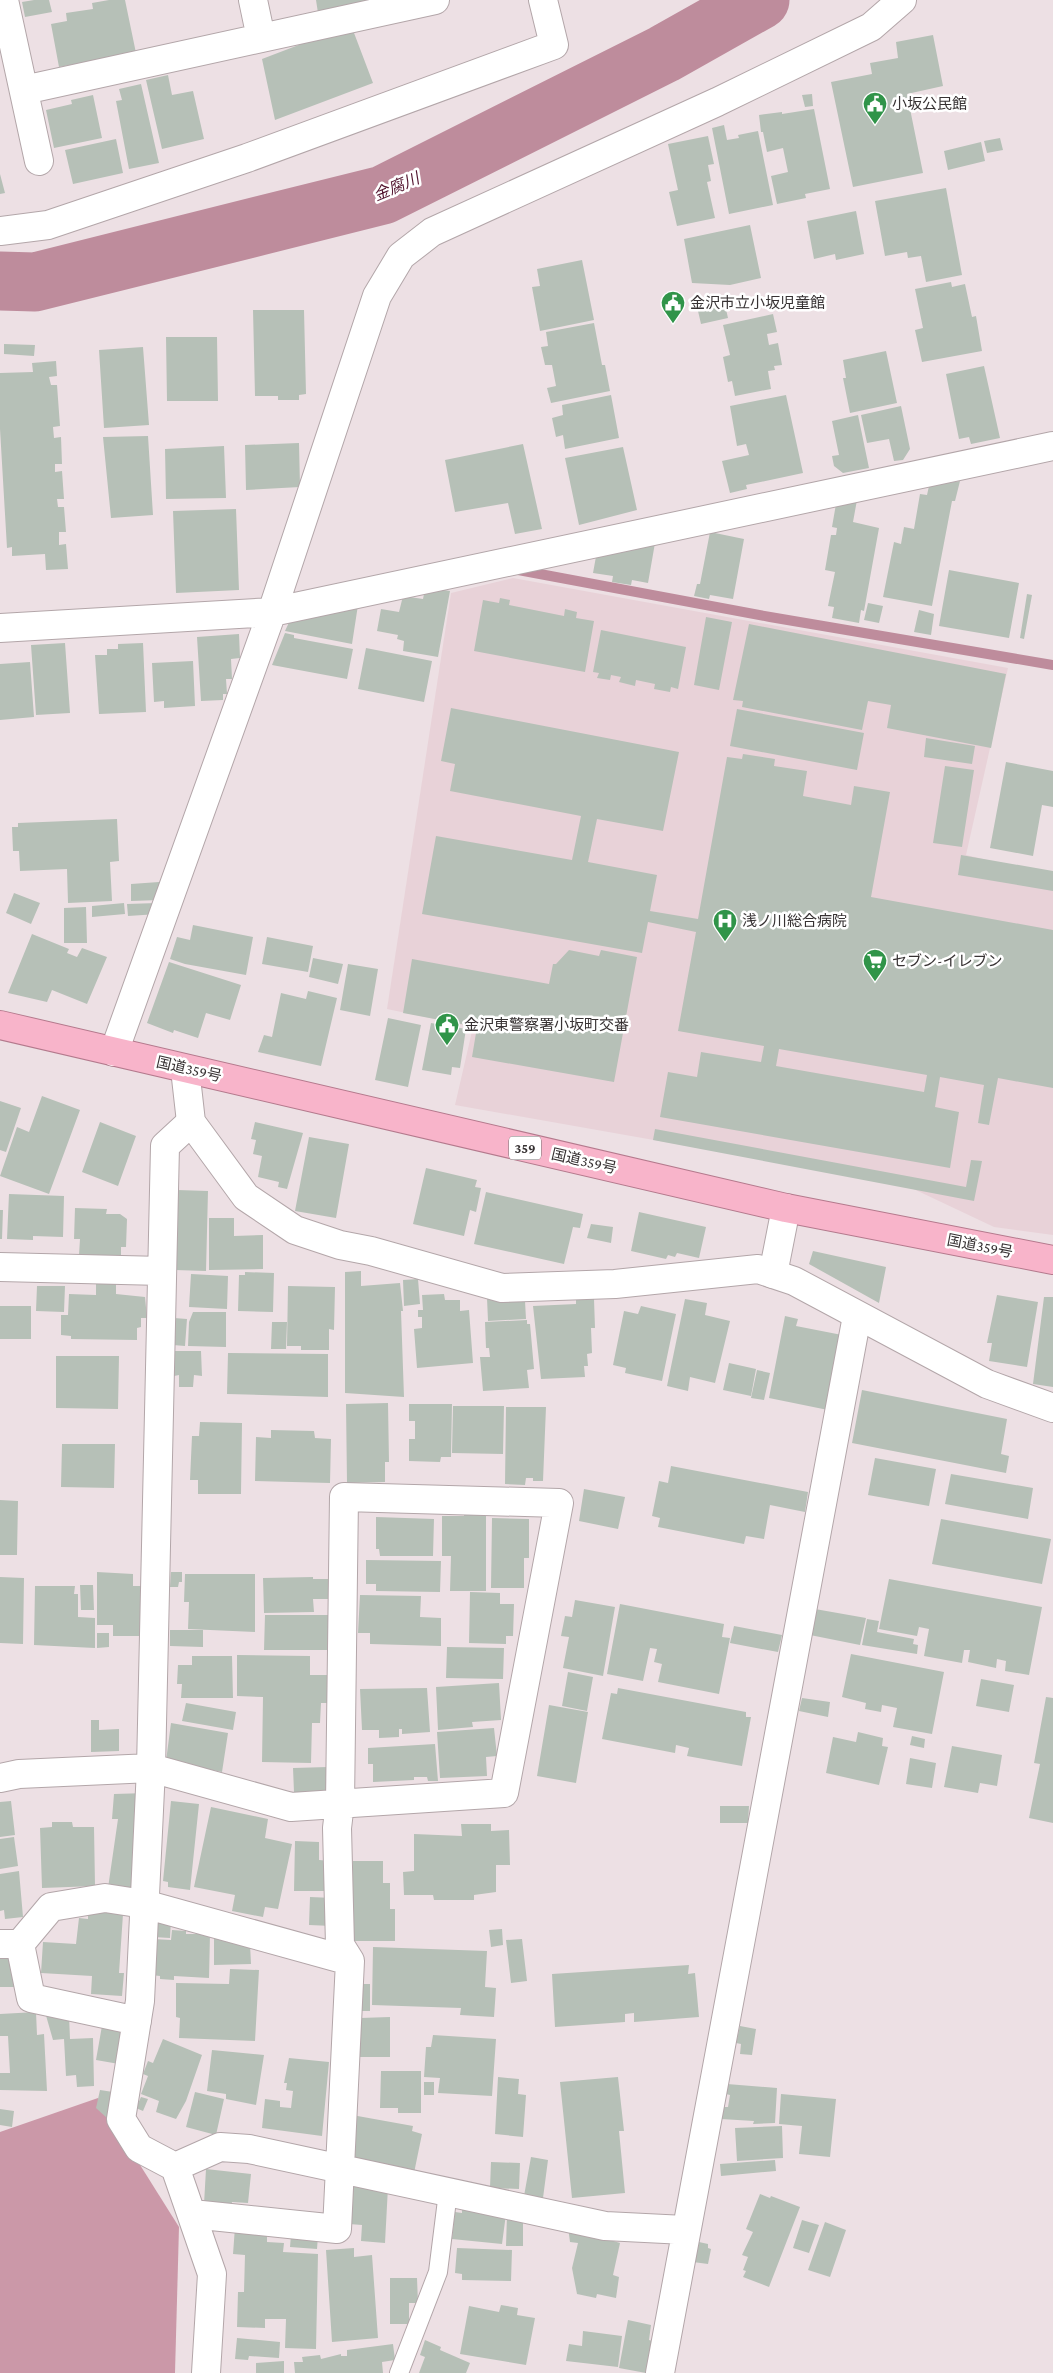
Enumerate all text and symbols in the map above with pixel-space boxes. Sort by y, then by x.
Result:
public building icon: 小坂公民館 [862,91,888,125]
place label: 小坂公民館 [892,96,967,112]
water label: 金腐川 [371,168,423,204]
public building icon: 金沢市立小坂児童館 [660,290,686,324]
place label: 金沢市立小坂児童館 [690,295,825,311]
hospital icon: 浅ノ川総合病院 [712,908,738,942]
place label: 浅ノ川総合病院 [742,912,847,929]
supermarket icon: セブン-イレブン [862,948,888,982]
place label: セブン-イレブン [892,953,1002,969]
public building icon: 金沢東警察署小坂町交番 [434,1012,460,1046]
place label: 金沢東警察署小坂町交番 [464,1017,629,1033]
street label: 国道359号 [155,1054,223,1084]
road number: 359 [509,1136,541,1160]
street label: 国道359号 [550,1146,618,1176]
street label: 国道359号 [946,1232,1014,1260]

